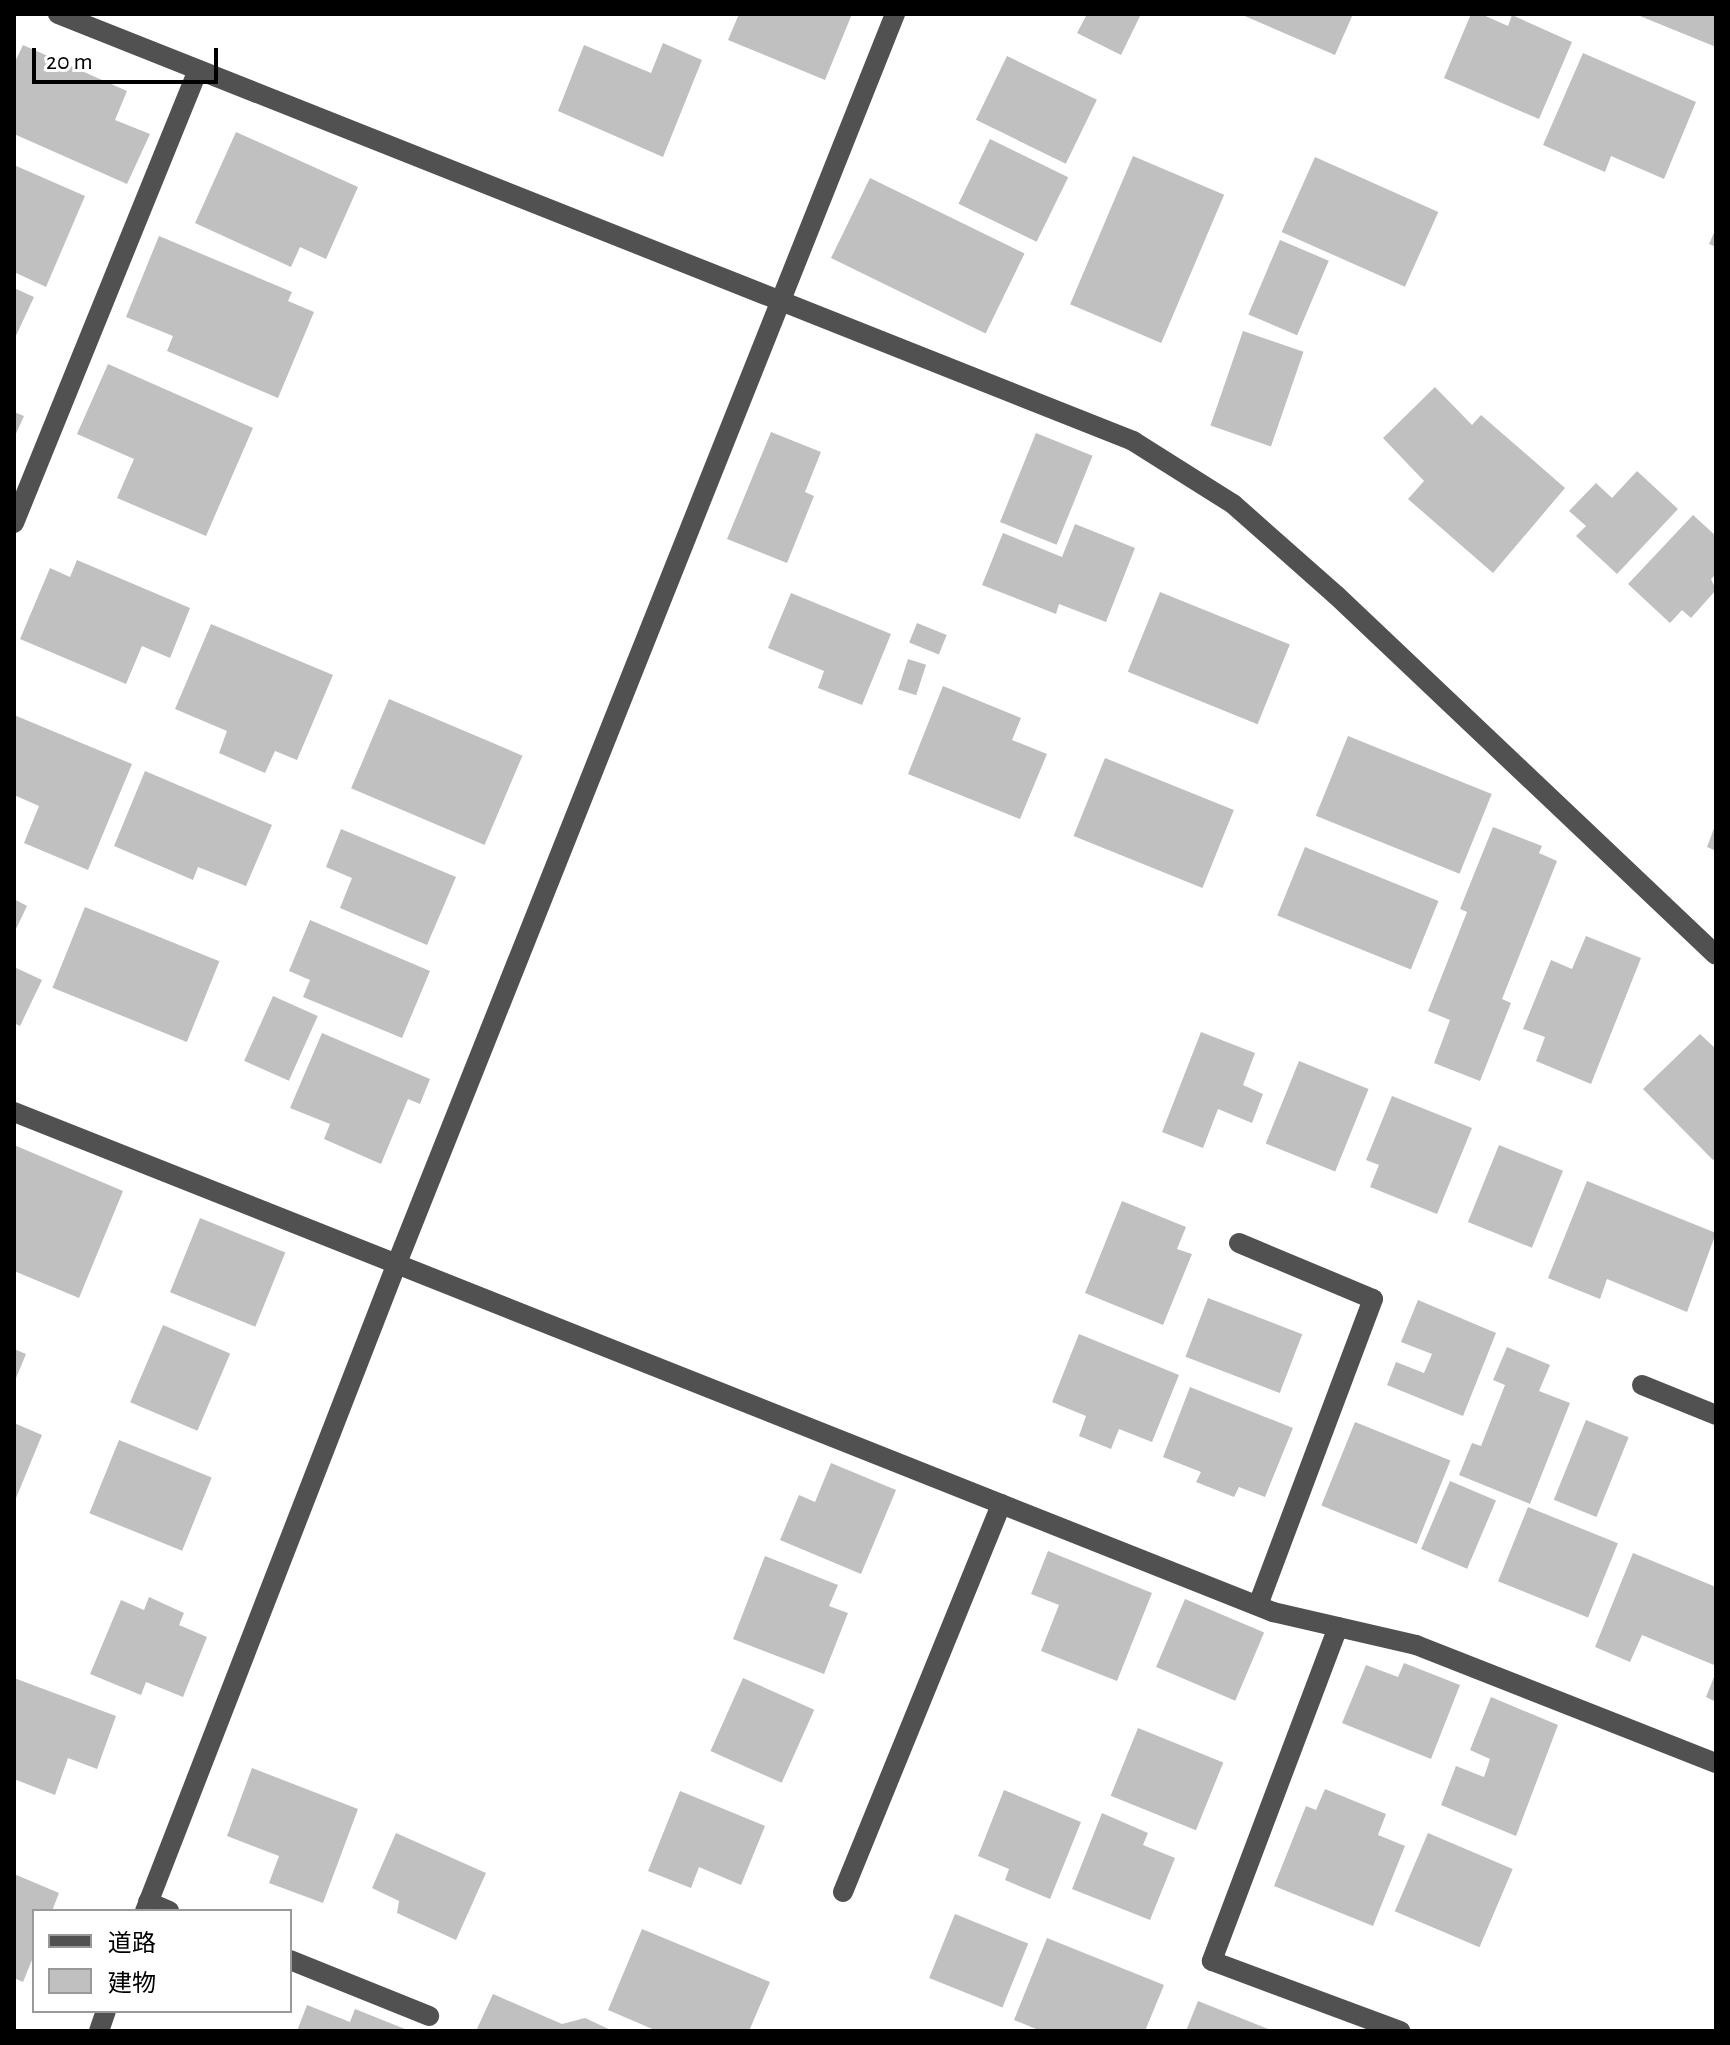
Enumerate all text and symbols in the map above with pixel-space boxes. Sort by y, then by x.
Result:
scale bar [36,32,222,82]
text: 20 m [46,50,93,74]
legend [32,1909,292,2013]
text: 道路 [108,1932,156,1956]
text: 建物 [108,1972,156,1996]

